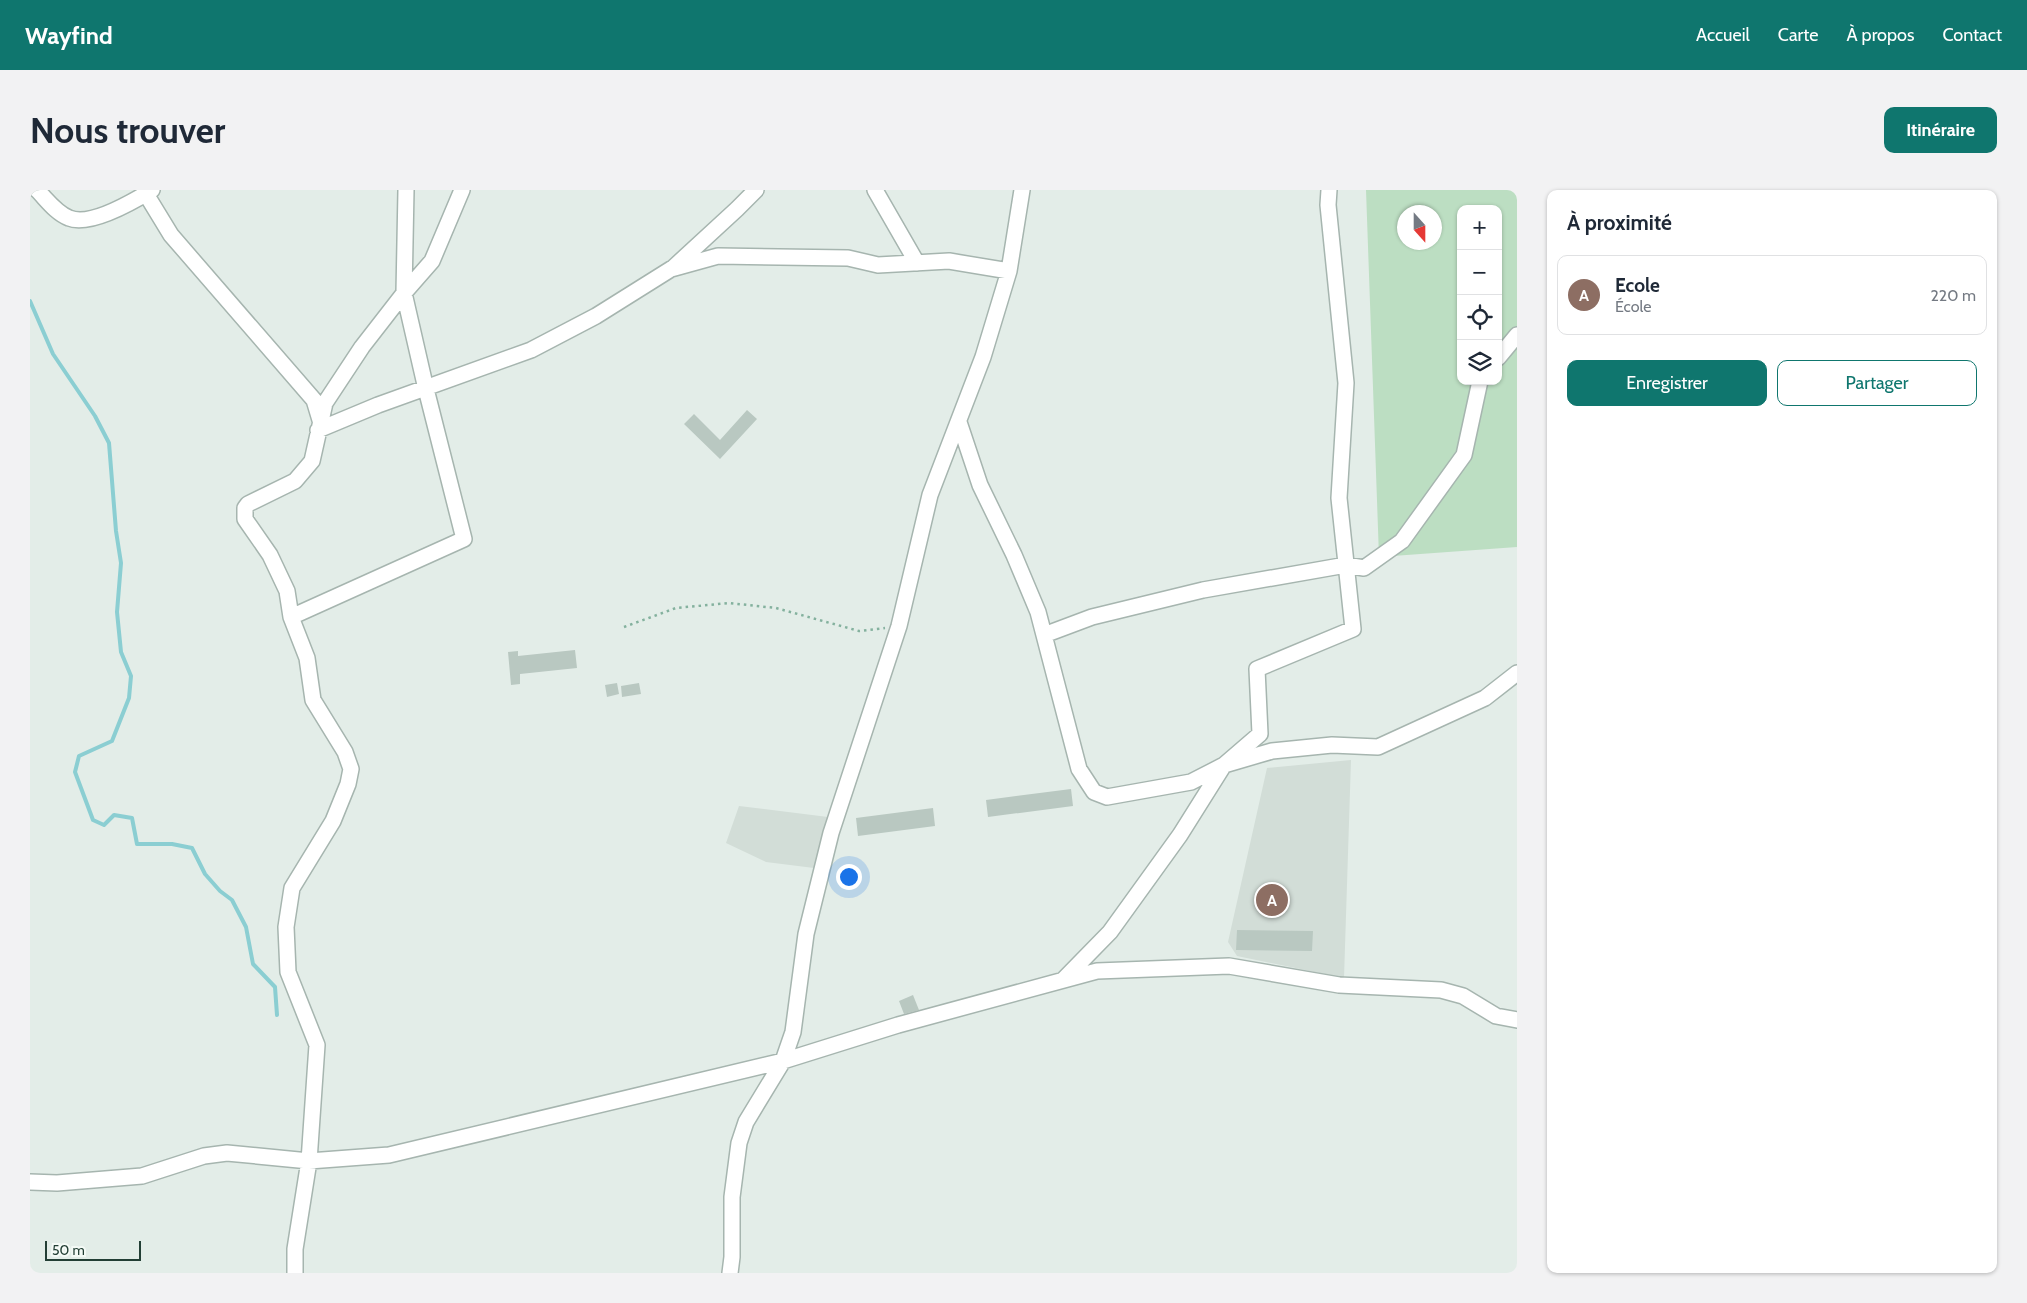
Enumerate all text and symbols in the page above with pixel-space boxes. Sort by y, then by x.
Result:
text: Wayfind [25,21,113,50]
text: Accueil [1696,24,1750,46]
text: Carte [1778,24,1818,46]
text: À propos [1846,24,1914,46]
text: Contact [1942,24,2002,46]
button: Itinéraire [1884,107,1997,153]
text: Nous trouver [30,109,225,152]
north arrow [1397,205,1442,250]
map controls [1457,205,1502,385]
button: + [1457,205,1502,250]
text: À proximité [1567,210,1672,235]
button: − [1457,250,1502,295]
text: Ecole [1615,274,1660,297]
text: A [1579,286,1589,305]
text: 220 m [1930,286,1976,305]
button: locate [1457,295,1502,340]
text: École [1615,297,1651,316]
button: layers [1457,340,1502,385]
button: Enregistrer [1567,360,1767,406]
button: Partager [1777,360,1977,406]
your location [836,864,862,890]
pin: A [1256,881,1288,919]
scale bar [45,1238,141,1261]
text: 50 m [52,1241,85,1259]

